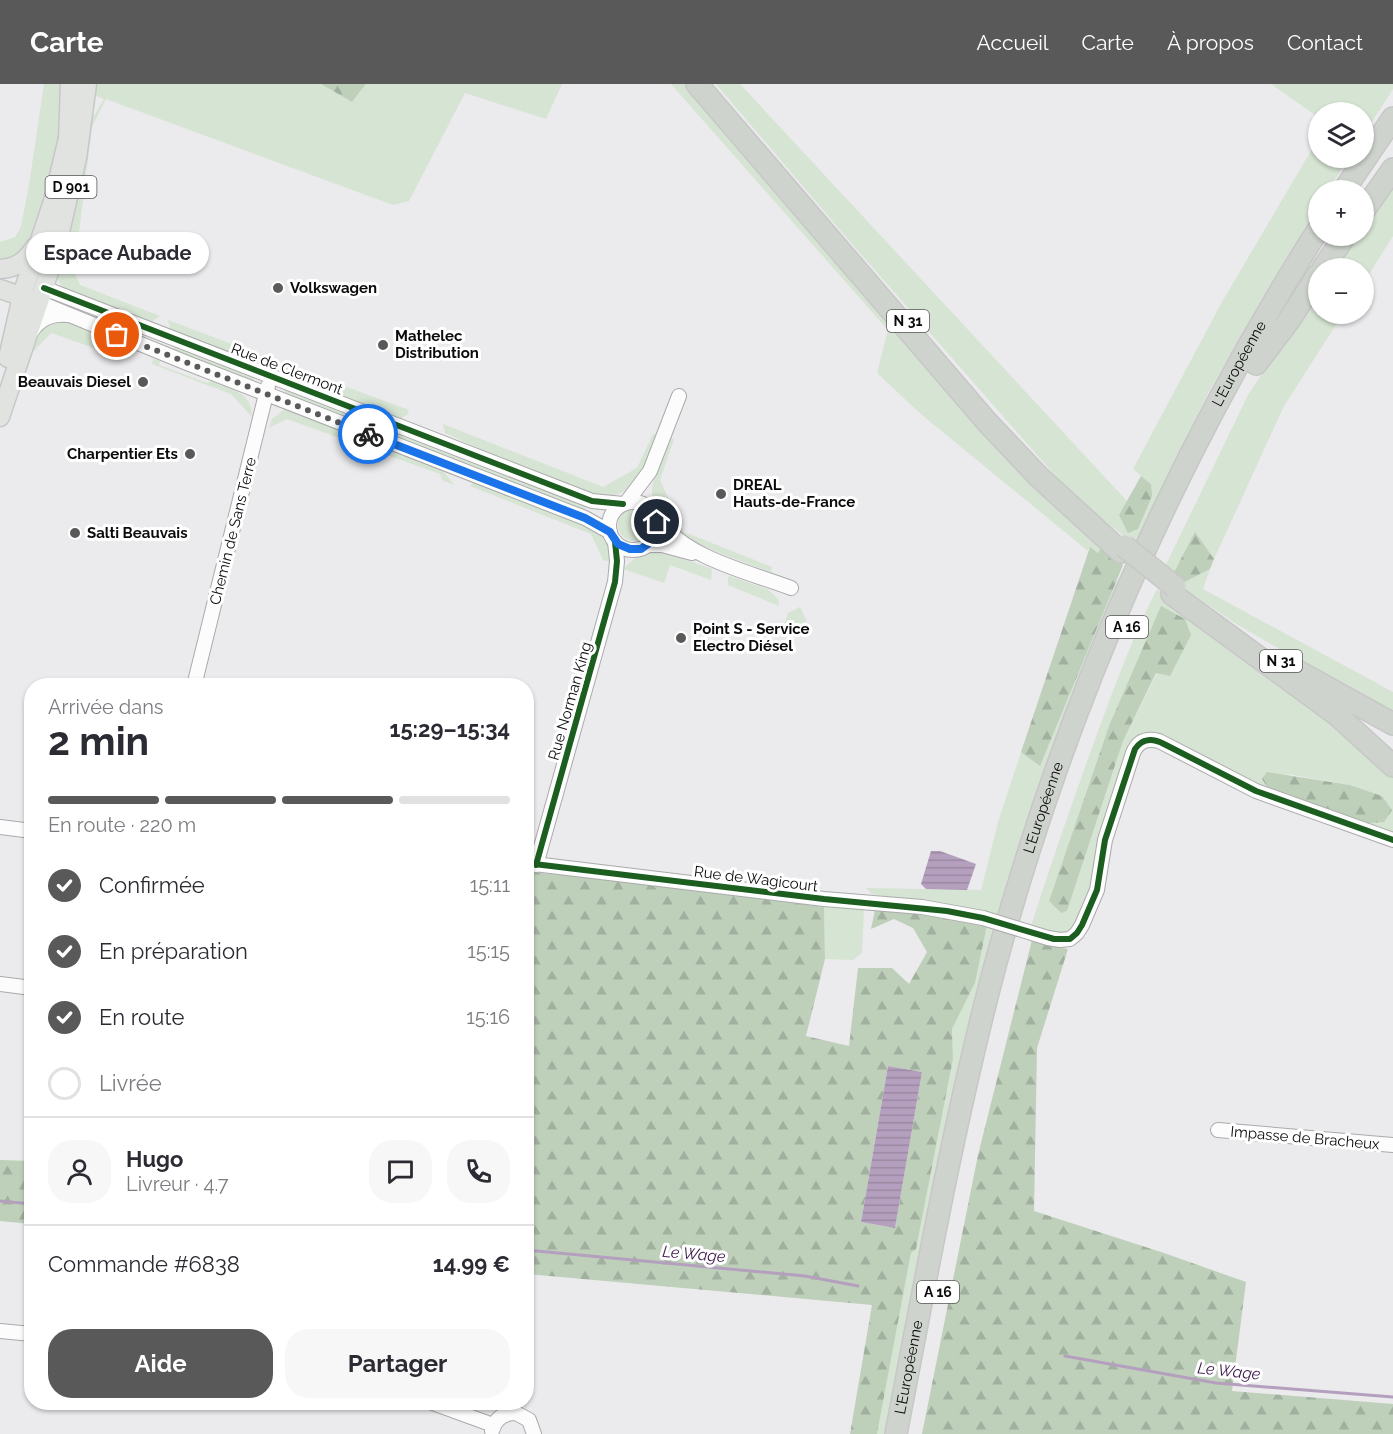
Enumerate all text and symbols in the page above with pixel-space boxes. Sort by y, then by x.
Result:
text: Carte [30,26,103,59]
text: Accueil [977,30,1049,55]
text: Carte [1082,30,1134,55]
text: À propos [1167,30,1254,55]
text: Contact [1287,30,1363,55]
map controls [1308,102,1374,324]
button: layers [1308,102,1374,168]
road number: D 901 [46,176,97,198]
button: + [1308,180,1374,246]
callout: Espace Aubade [26,233,208,275]
text: Espace Aubade [43,241,192,265]
button: − [1308,258,1374,324]
place label: Volkswagen [290,279,377,297]
marker: Volkswagen [271,281,285,295]
pin [91,309,142,360]
road number: N 31 [887,310,929,332]
street label: L'Européenne [1208,317,1270,410]
icon: bag [100,318,133,351]
place label: Mathelec Distribution [395,327,479,362]
marker: Mathelec Distribution [376,338,390,352]
street label: Rue de Clermont [229,339,345,399]
place label: Beauvais Diesel [18,373,131,391]
marker: Beauvais Diesel [136,375,150,389]
courier [338,404,398,464]
icon: bike [352,418,385,451]
place label: Charpentier Ets [67,445,178,463]
marker: Charpentier Ets [183,447,197,461]
street label: Chemin de Sans Terre [206,455,260,607]
place label: DREAL Hauts-de-France [733,476,855,511]
marker: DREAL Hauts-de-France [714,487,728,501]
pin [631,496,682,547]
icon: home [640,505,673,538]
place label: Salti Beauvais [87,524,188,542]
marker: Salti Beauvais [68,526,82,540]
road number: A 16 [1106,616,1148,638]
place label: Point S - Service Electro Diésel [693,620,810,655]
marker: Point S - Service Electro Diésel [674,631,688,645]
street label: Rue Norman King [544,640,596,762]
road number: N 31 [1260,650,1302,672]
text: Arrivée dans [48,695,163,719]
text: 15:29–15:34 [390,716,510,742]
text: 2 min [48,718,149,764]
street label: L'Européenne [1020,759,1067,856]
text: En route · 220 m [48,813,196,837]
street label: Rue de Wagicourt [693,862,819,896]
icon: check [48,869,81,902]
text: Confirmée [99,872,205,898]
text: 15:11 [470,873,510,897]
icon: check [48,935,81,968]
text: En préparation [99,938,248,964]
text: 15:15 [467,939,510,963]
icon: check [48,1001,81,1034]
text: En route [99,1004,184,1030]
text: 15:16 [466,1005,510,1029]
text: Livrée [99,1070,162,1096]
street label: Impasse de Bracheux [1230,1123,1381,1154]
button: person [48,1140,111,1203]
button: chat [369,1140,432,1203]
button: phone [447,1140,510,1203]
text: Hugo [126,1146,183,1172]
text: Livreur · 4.7 [126,1172,228,1196]
water label: Le Wage [662,1242,727,1266]
text: Commande #6838 [48,1251,240,1277]
text: 14.99 € [433,1251,510,1277]
road number: A 16 [917,1281,959,1303]
street label: L'Européenne [891,1319,927,1416]
button: Aide [48,1329,273,1398]
button: Partager [285,1329,510,1398]
water label: Le Wage [1197,1358,1262,1384]

